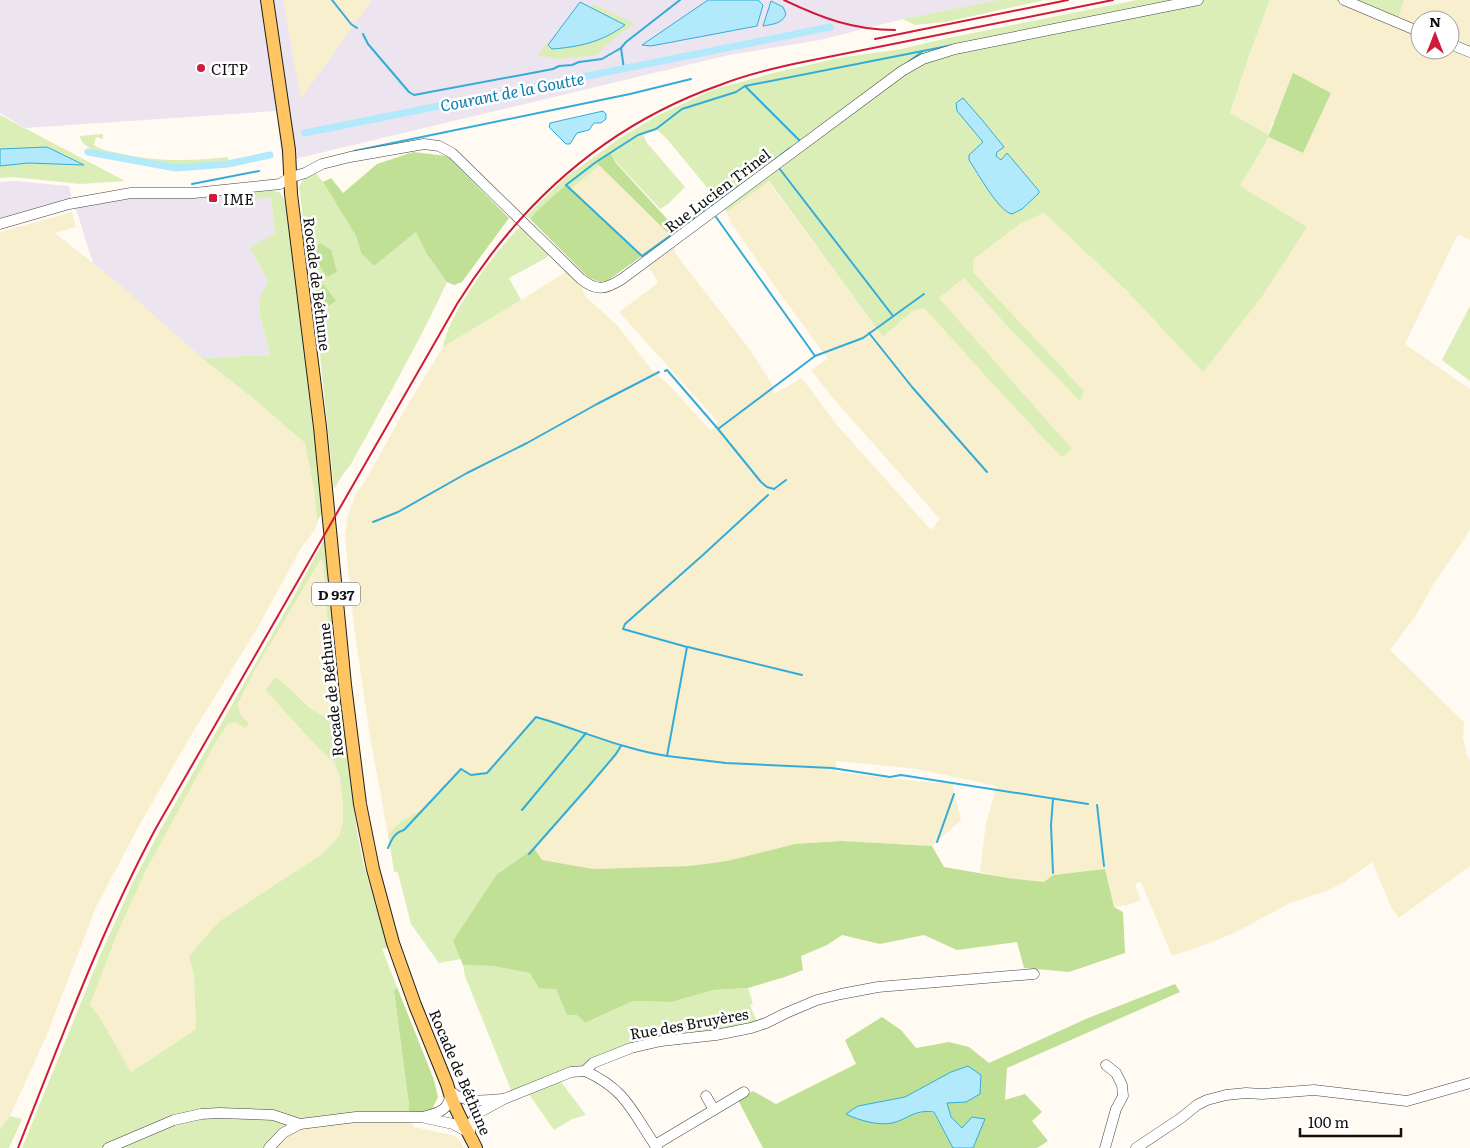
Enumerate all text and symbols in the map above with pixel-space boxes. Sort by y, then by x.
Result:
north arrow [1410,10,1460,60]
text: N [1429,11,1441,31]
place label: CITP [211,57,248,80]
marker: CITP [195,62,207,74]
water label: Courant de la Goutte [438,65,586,117]
street label: Rue Lucien Trinel [659,142,775,238]
place label: IME [223,187,254,210]
marker: IME [207,192,219,204]
street label: Rocade de Béthune [298,216,338,352]
road number: D 937 [312,582,360,606]
street label: Rocade de Béthune [312,622,348,758]
street label: Rue des Bruyères [628,1001,750,1045]
street label: Rocade de Béthune [424,1006,498,1139]
scale bar [1300,1106,1401,1138]
text: 100 m [1308,1110,1349,1133]

